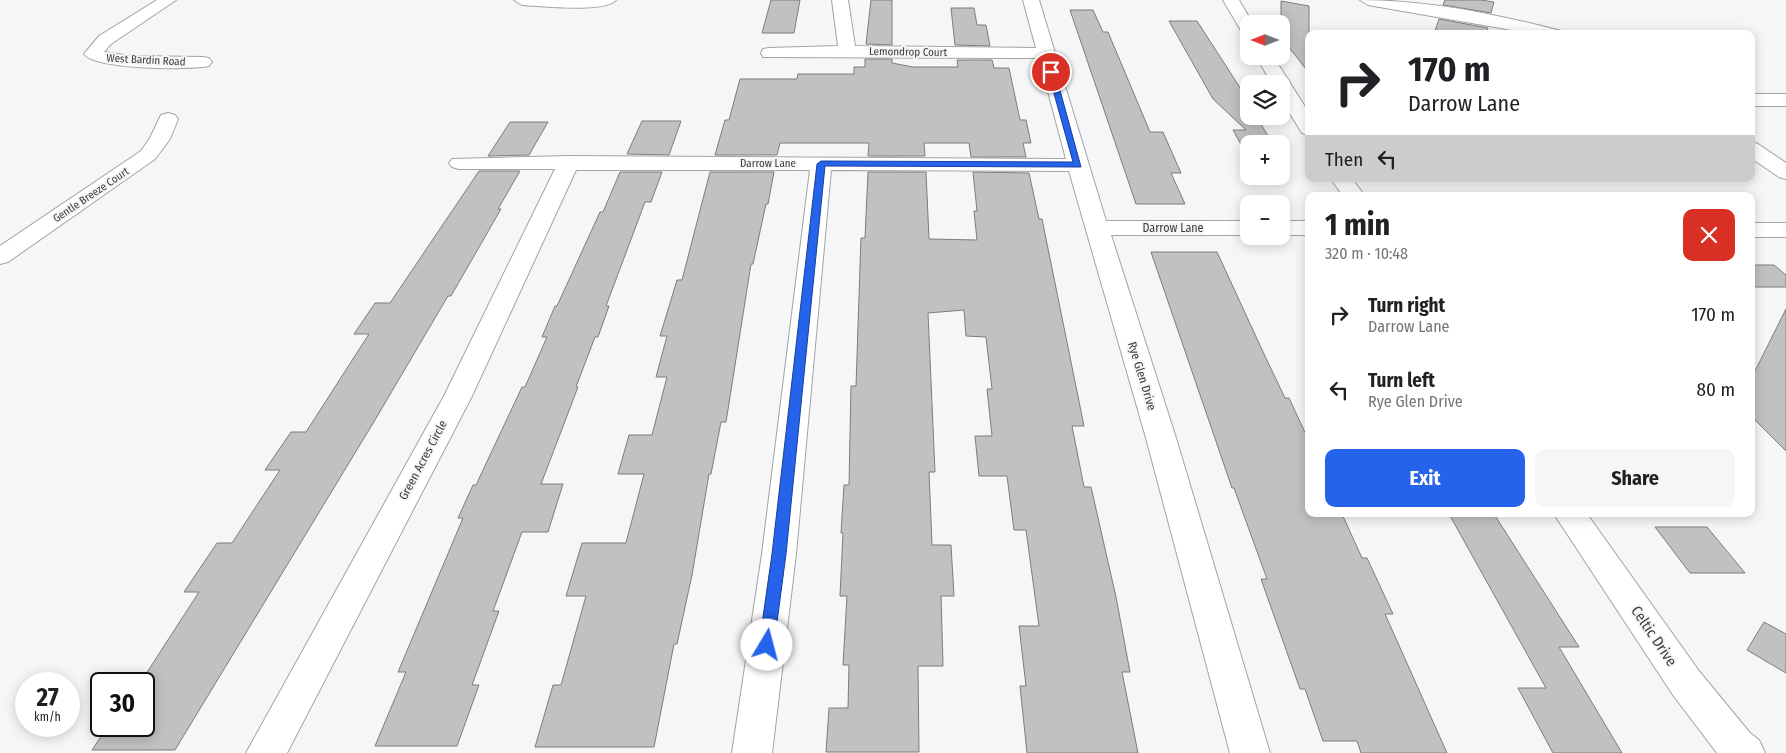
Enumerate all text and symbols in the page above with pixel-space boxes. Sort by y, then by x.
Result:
north arrow [1240,15,1290,65]
map controls [1240,15,1290,245]
street label: Lemondrop Court [869,45,948,59]
text: 170 m [1408,48,1491,90]
icon: right [1325,50,1390,115]
street label: West Bardin Road [106,51,186,69]
pin [1030,51,1072,93]
icon: arrive [1037,58,1065,86]
button: layers [1240,75,1290,125]
text: Darrow Lane [1408,90,1520,117]
button: + [1240,135,1290,185]
icon: left [1373,145,1401,173]
text: Then [1325,148,1363,171]
street label: Darrow Lane [740,157,796,170]
street label: Gentle Breeze Court [51,165,132,225]
button: − [1240,195,1290,245]
text: 1 min [1325,207,1390,243]
button: close [1683,209,1735,261]
street label: Darrow Lane [1142,221,1204,235]
text: 320 m · 10:48 [1325,244,1408,263]
text: Turn right [1368,294,1445,317]
icon: right [1325,301,1353,329]
text: 170 m [1691,303,1735,326]
text: Darrow Lane [1368,317,1450,336]
street label: Rye Glen Drive [1125,340,1159,412]
text: Turn left [1368,369,1435,392]
icon: left [1325,376,1353,404]
text: 80 m [1697,378,1735,401]
text: Rye Glen Drive [1368,392,1463,411]
street label: Green Acres Circle [396,418,450,502]
button: Exit [1325,449,1525,507]
button: Share [1535,449,1735,507]
street label: Celtic Drive [1627,602,1681,670]
position arrow [740,618,792,670]
speed limit sign: 30 [90,672,155,737]
text: 27 [36,683,59,713]
text: km/h [34,710,61,724]

